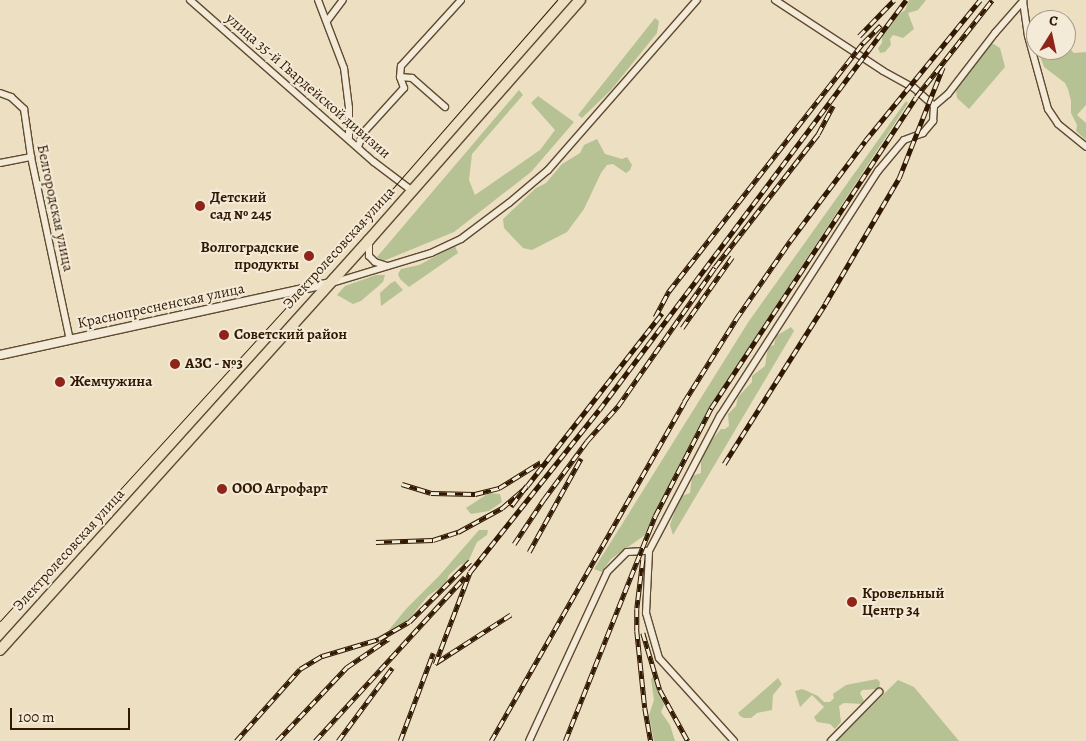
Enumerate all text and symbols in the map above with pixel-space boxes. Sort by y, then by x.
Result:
street label: улица 35-й Гвардейской дивизии [222,9,394,163]
north arrow [1026,10,1076,60]
text: С [1048,11,1059,31]
street label: Белгородская улица [33,143,77,273]
street label: Электролесовская улица [279,183,399,313]
place label: Детский сад № 245 [210,188,272,223]
marker: Детский сад № 245 [194,200,206,212]
place label: Волгоградские продукты [200,238,299,273]
marker: Волгоградские продукты [303,250,315,262]
street label: Краснопресненская улица [76,279,246,333]
place label: Советский район [234,326,347,344]
marker: Советский район [218,329,230,341]
place label: АЗС - №3 [185,355,243,373]
marker: АЗС - №3 [169,358,181,370]
place label: Жемчужина [70,373,152,391]
marker: Жемчужина [54,376,66,388]
place label: ООО Агрофарт [232,480,328,498]
marker: ООО Агрофарт [216,483,228,495]
street label: Электролесовская улица [9,485,129,615]
place label: Кровельный Центр 34 [862,584,944,619]
marker: Кровельный Центр 34 [846,596,858,608]
scale bar [12,698,132,730]
text: 100 m [18,707,55,727]

